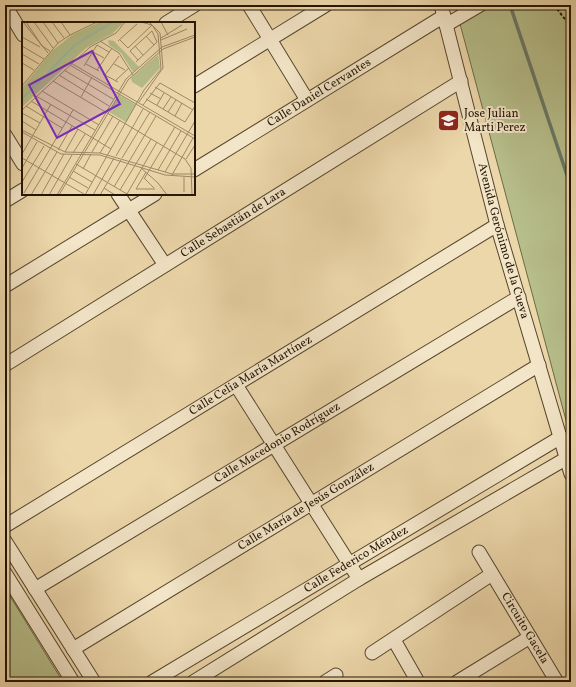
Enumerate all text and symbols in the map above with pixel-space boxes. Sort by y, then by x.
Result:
inset map [22,22,195,195]
street label: Calle Daniel Cervantes [264,55,374,131]
place label: Jose Julian Marti Perez [464,106,526,136]
school or university icon: Jose Julian Marti Perez [435,108,461,134]
street label: Avenida Gerónimo de la Cueva [474,161,532,321]
street label: Calle Sebastián de Lara [178,184,289,262]
street label: Calle Celia María Martínez [186,332,315,419]
street label: Calle Macedonio Rodríguez [211,399,343,487]
street label: Calle María de Jesús González [235,459,377,555]
street label: Calle Federico Méndez [301,522,411,597]
street label: Circuito Gacela [497,590,552,667]

